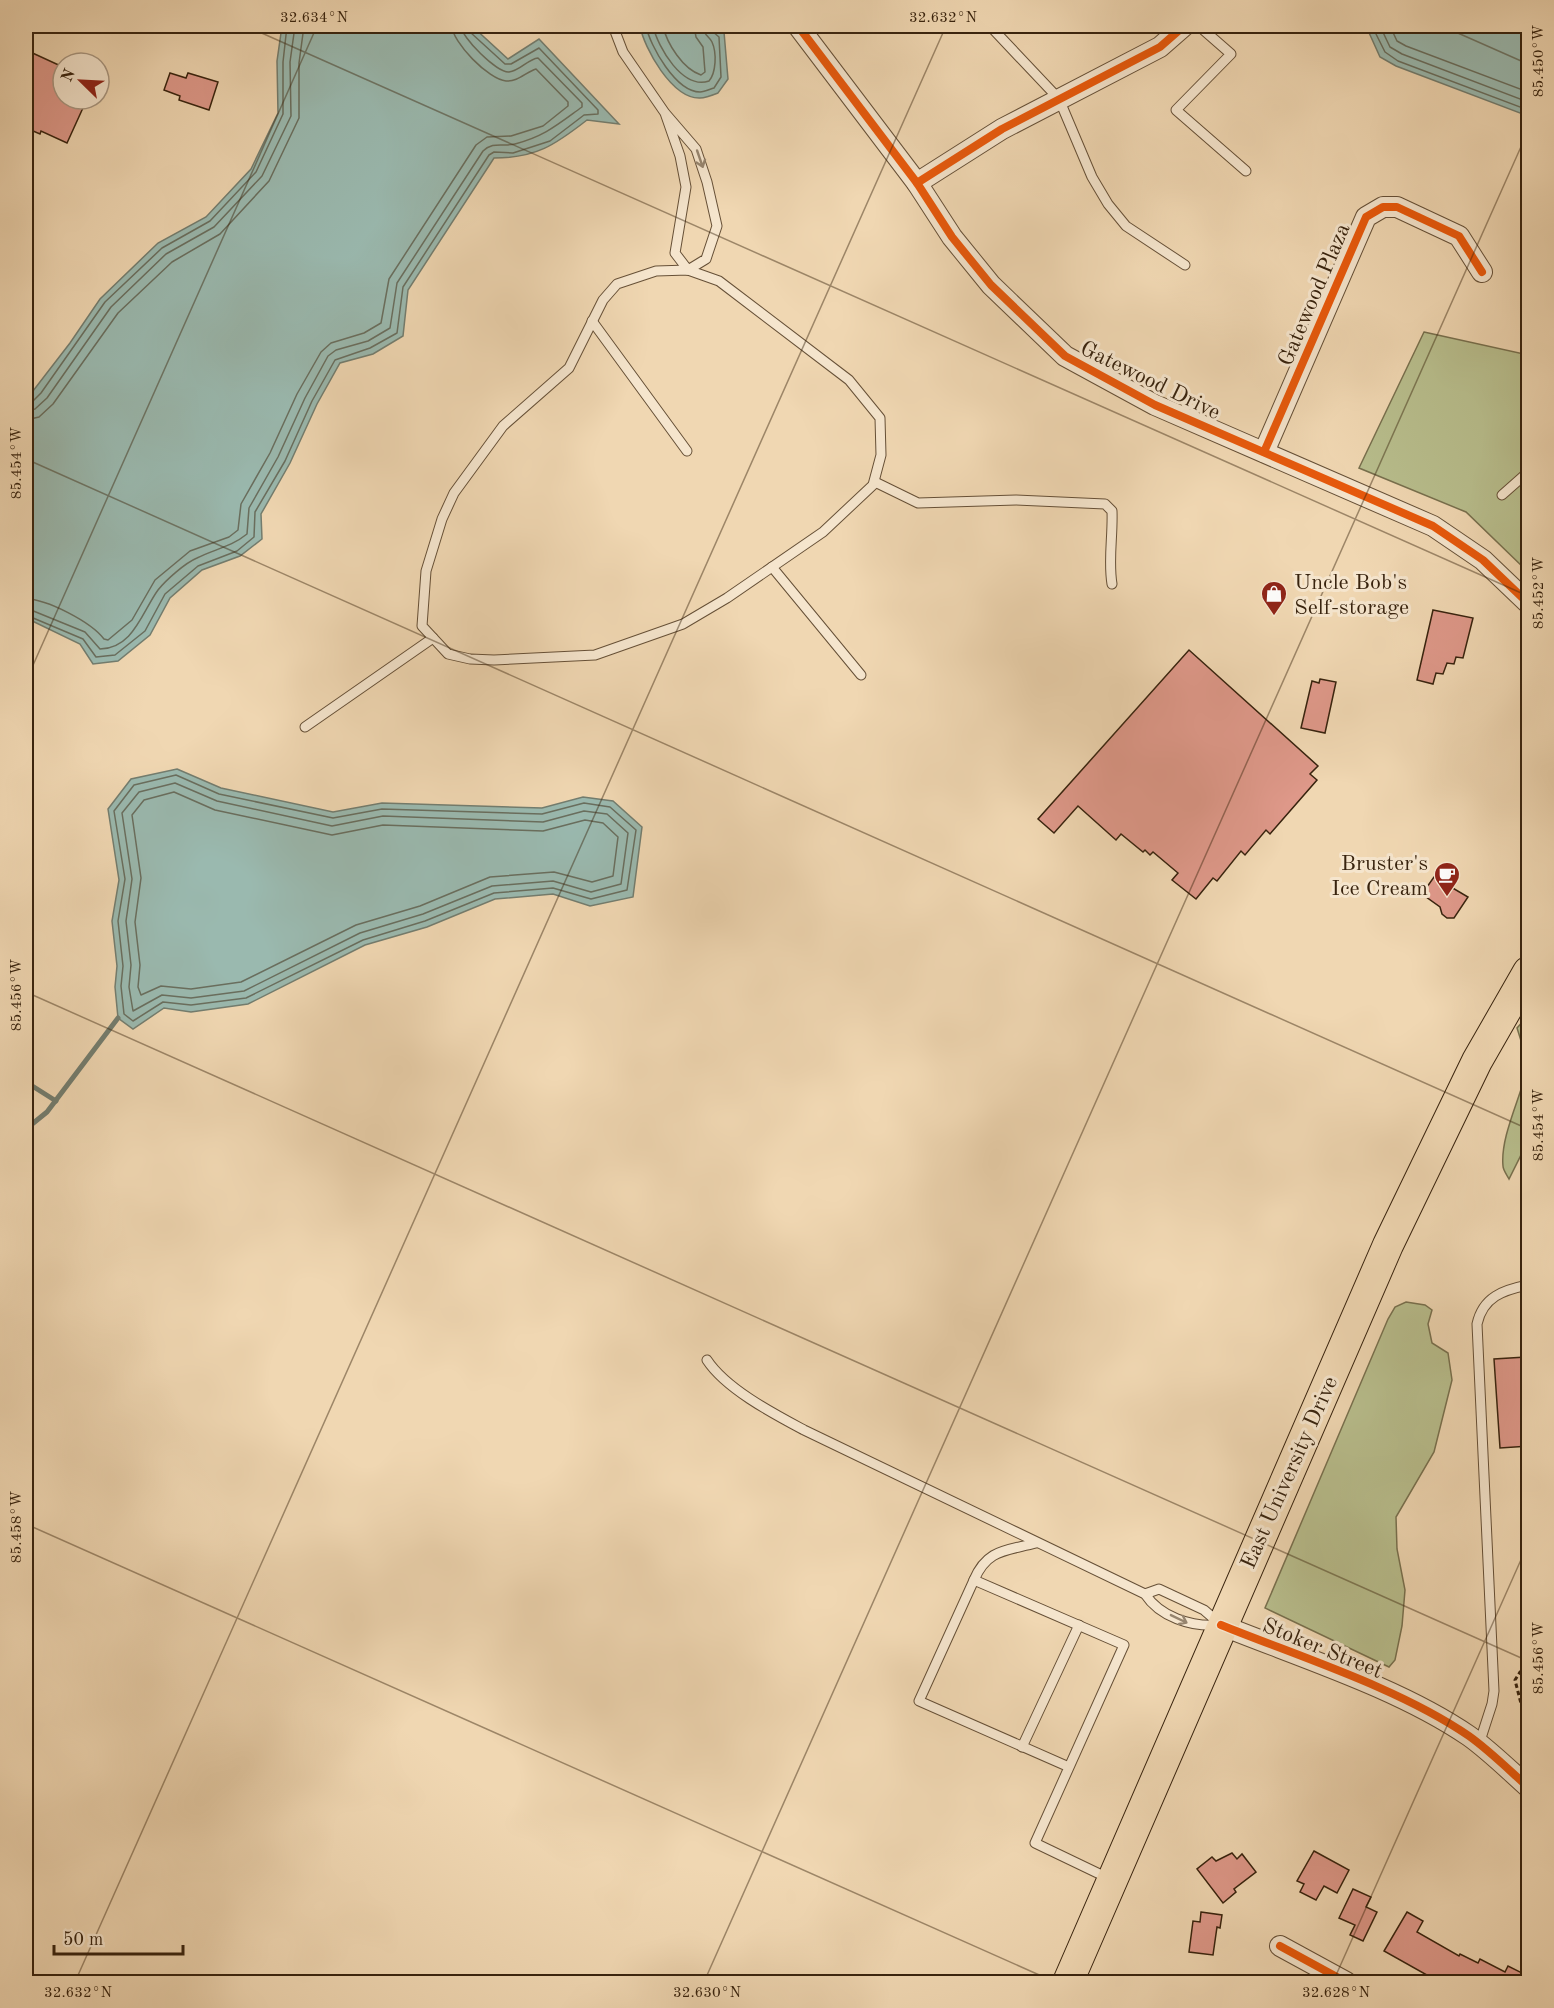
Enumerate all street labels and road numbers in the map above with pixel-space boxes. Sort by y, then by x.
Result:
street label: Gatewood Plaza [1275,220,1355,369]
street label: Gatewood Drive [1077,337,1224,424]
street label: East University Drive [1237,1373,1342,1572]
street label: Stoker Street [1259,1615,1385,1683]

